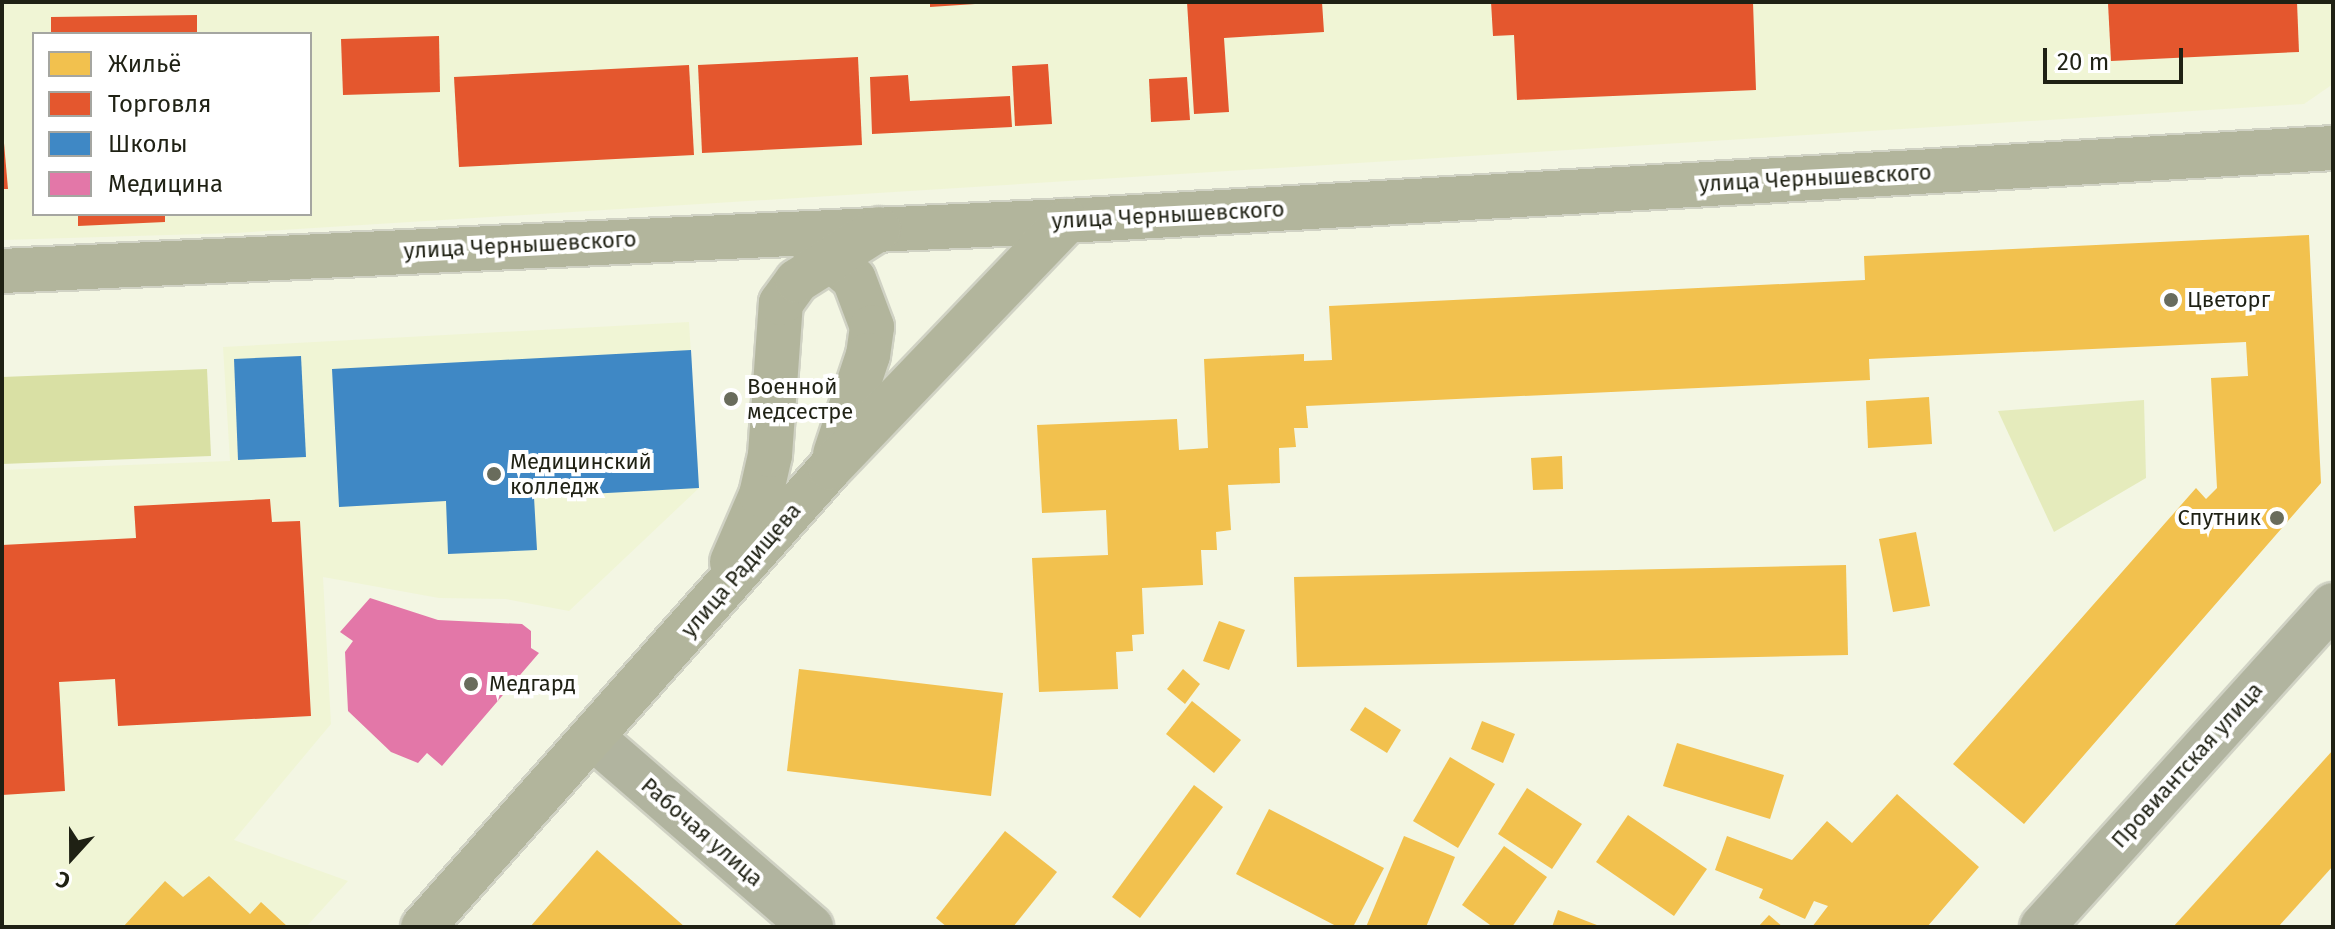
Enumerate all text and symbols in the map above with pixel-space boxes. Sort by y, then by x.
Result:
legend [32,32,312,216]
scale bar [2047,32,2187,82]
text: 20 m [2057,48,2109,76]
text: Жильё [108,50,181,78]
text: Торговля [108,90,211,118]
text: Школы [108,130,188,158]
street label: улица Чернышевского [1698,159,1932,197]
text: Медицина [108,170,223,198]
street label: улица Чернышевского [1051,196,1285,234]
street label: улица Чернышевского [403,226,637,264]
place label: Цветорг [2187,287,2270,313]
marker: Цветорг [2162,291,2180,309]
place label: Военной медсестре [747,373,853,424]
marker: Военной медсестре [722,390,740,408]
place label: Медицинский колледж [510,448,652,500]
marker: Медицинский колледж [485,465,503,483]
street label: улица Радищева [675,497,807,643]
place label: Спутник [2178,505,2261,531]
marker: Спутник [2268,509,2286,527]
place label: Медгард [489,671,576,697]
marker: Медгард [460,673,482,695]
street label: Провиантская улица [2106,677,2268,853]
street label: Рабочая улица [636,772,768,892]
north arrow [32,817,112,897]
text: С [52,865,74,895]

